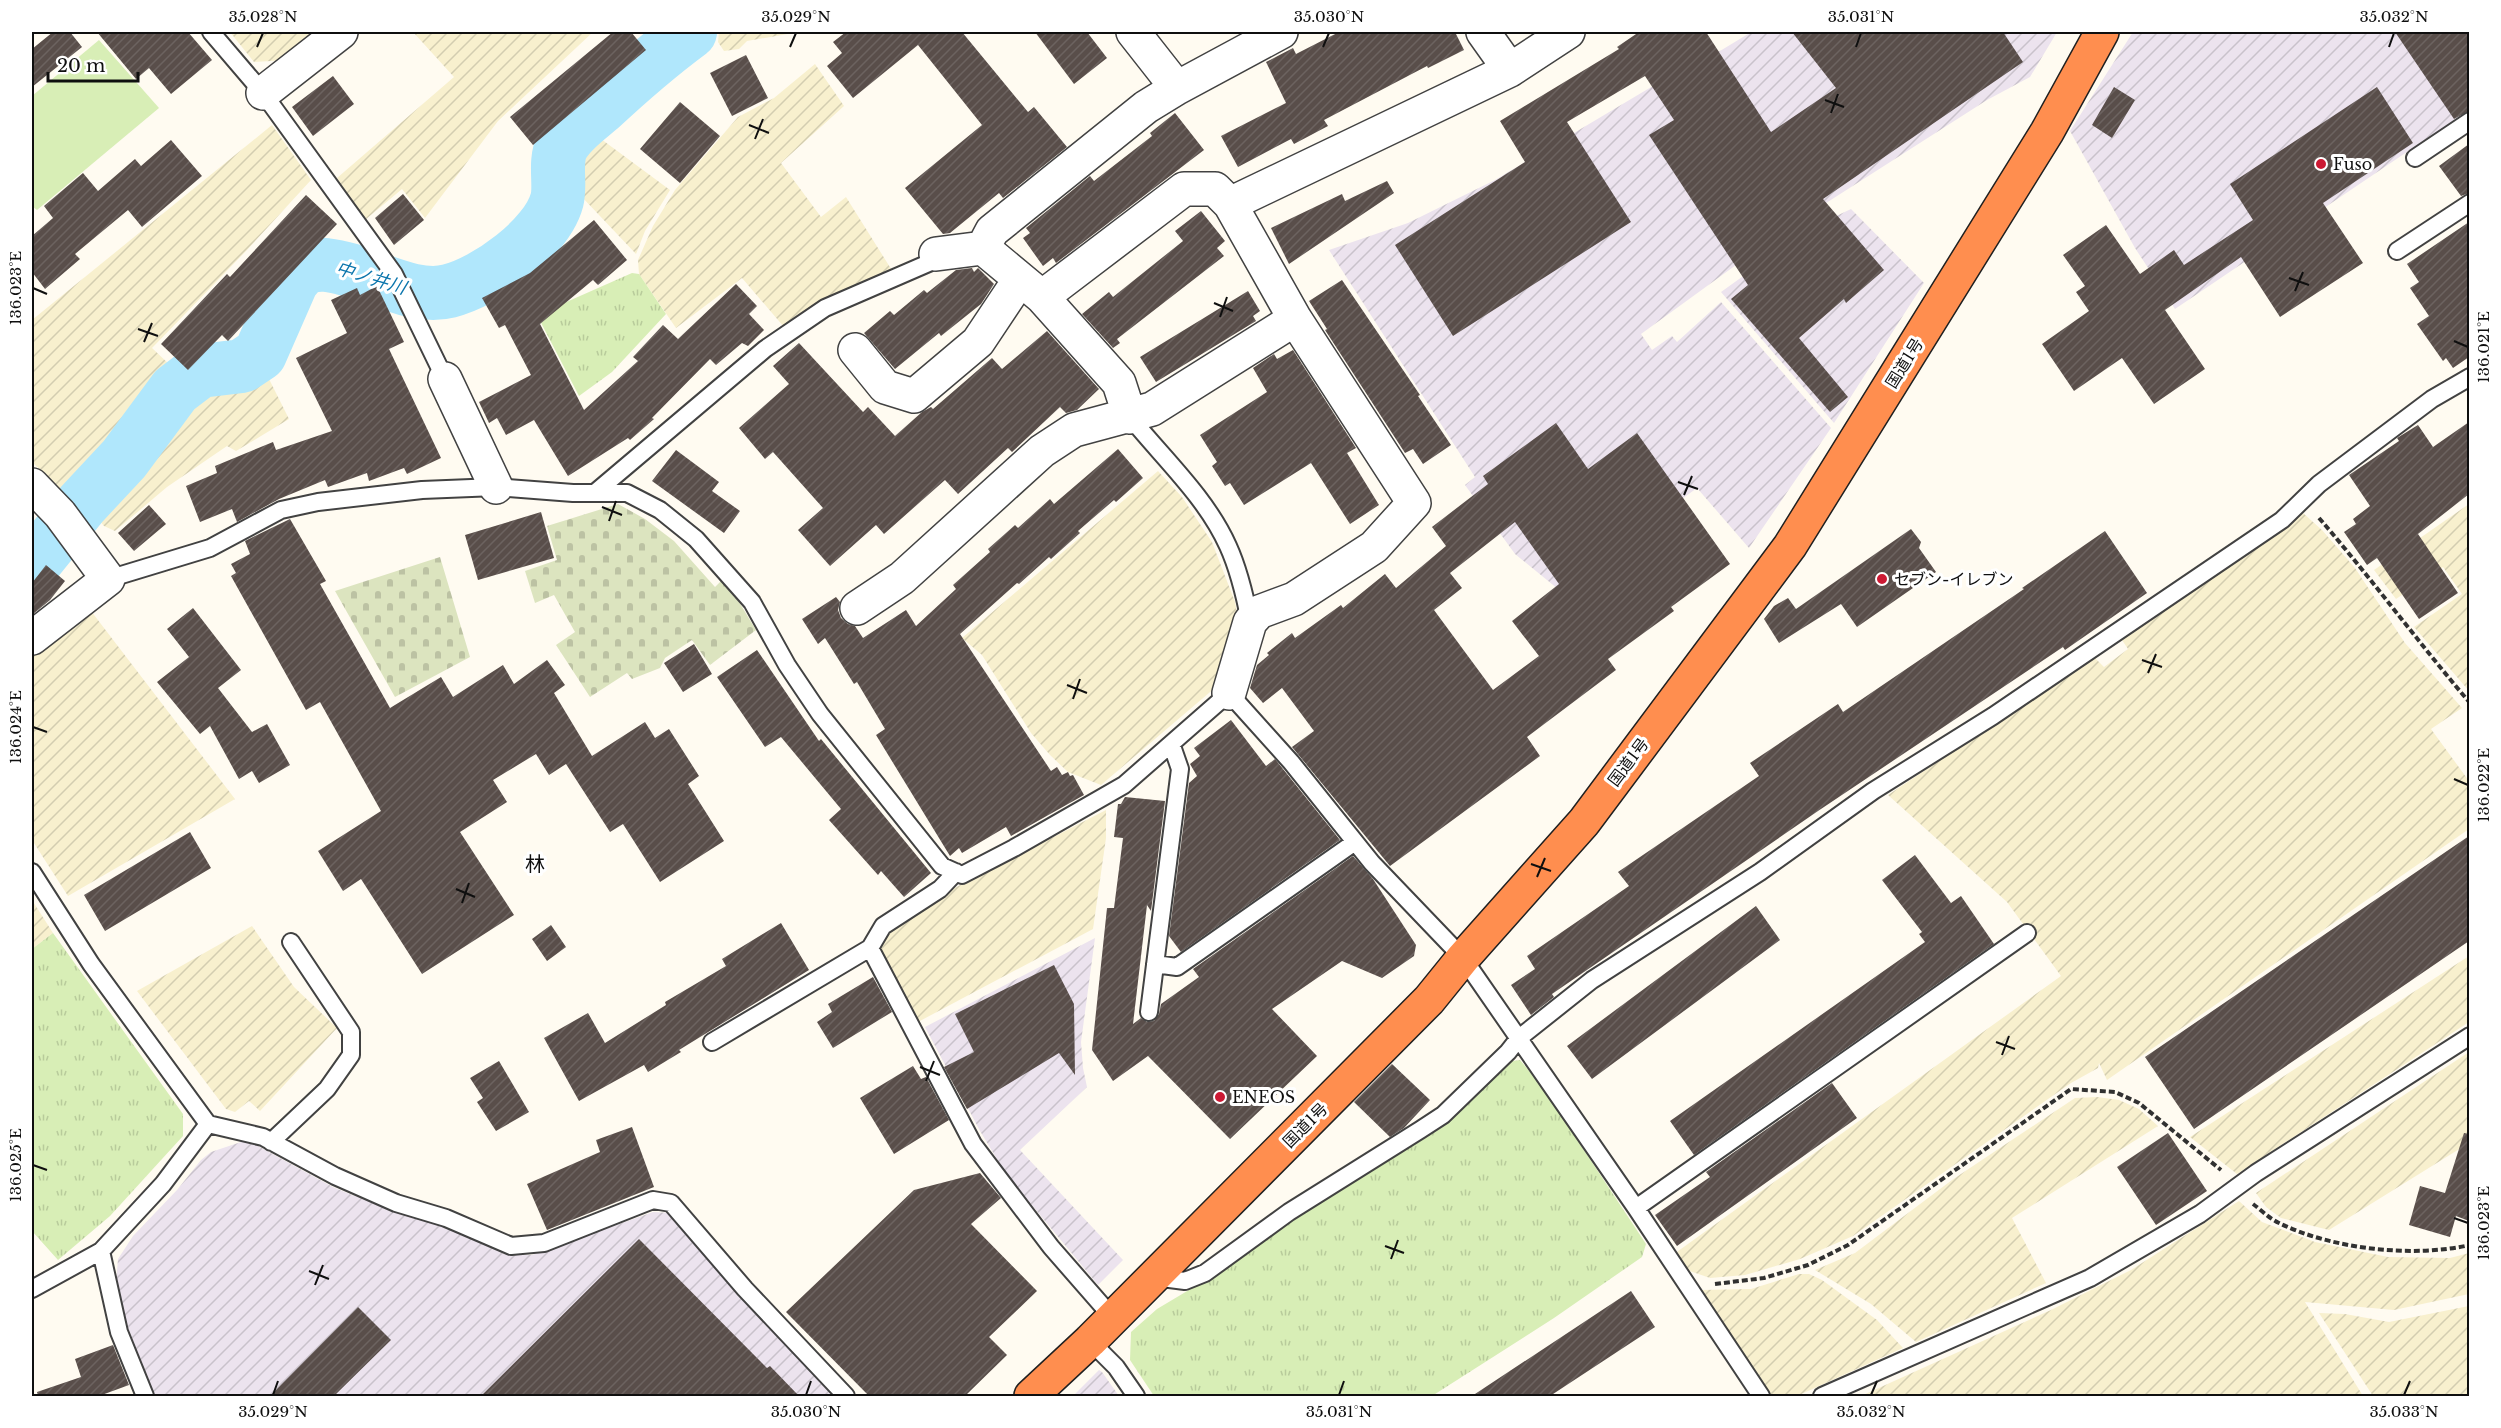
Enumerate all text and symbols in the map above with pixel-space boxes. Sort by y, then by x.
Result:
text: 35.028°N [228,7,298,26]
text: 35.029°N [761,7,831,26]
text: 35.030°N [1294,7,1364,26]
text: 35.031°N [1828,7,1894,26]
text: 35.032°N [2359,7,2429,26]
scale bar [48,45,138,83]
text: 20 m [57,55,105,77]
place label: Fuso [2333,154,2372,174]
marker: Fuso [2314,157,2328,171]
text: 136.023°E [6,251,25,325]
water label: 中ノ井川 [333,257,411,300]
text: 136.021°E [2474,311,2493,383]
street label: 国道1号 [1881,334,1927,392]
place label: セブン-イレブン [1894,569,2013,589]
marker: セブン-イレブン [1875,572,1889,586]
text: 136.024°E [6,690,25,764]
street label: 国道1号 [1603,734,1653,790]
text: 136.022°E [2474,748,2493,822]
district label: 林 [525,852,545,876]
place label: ENEOS [1232,1087,1295,1107]
marker: ENEOS [1213,1090,1227,1104]
street label: 国道1号 [1278,1098,1332,1152]
text: 136.025°E [6,1128,25,1202]
text: 136.023°E [2474,1186,2493,1260]
text: 35.029°N [238,1402,308,1421]
text: 35.030°N [771,1402,841,1421]
text: 35.031°N [1306,1402,1372,1421]
text: 35.032°N [1836,1402,1906,1421]
text: 35.033°N [2369,1402,2439,1421]

